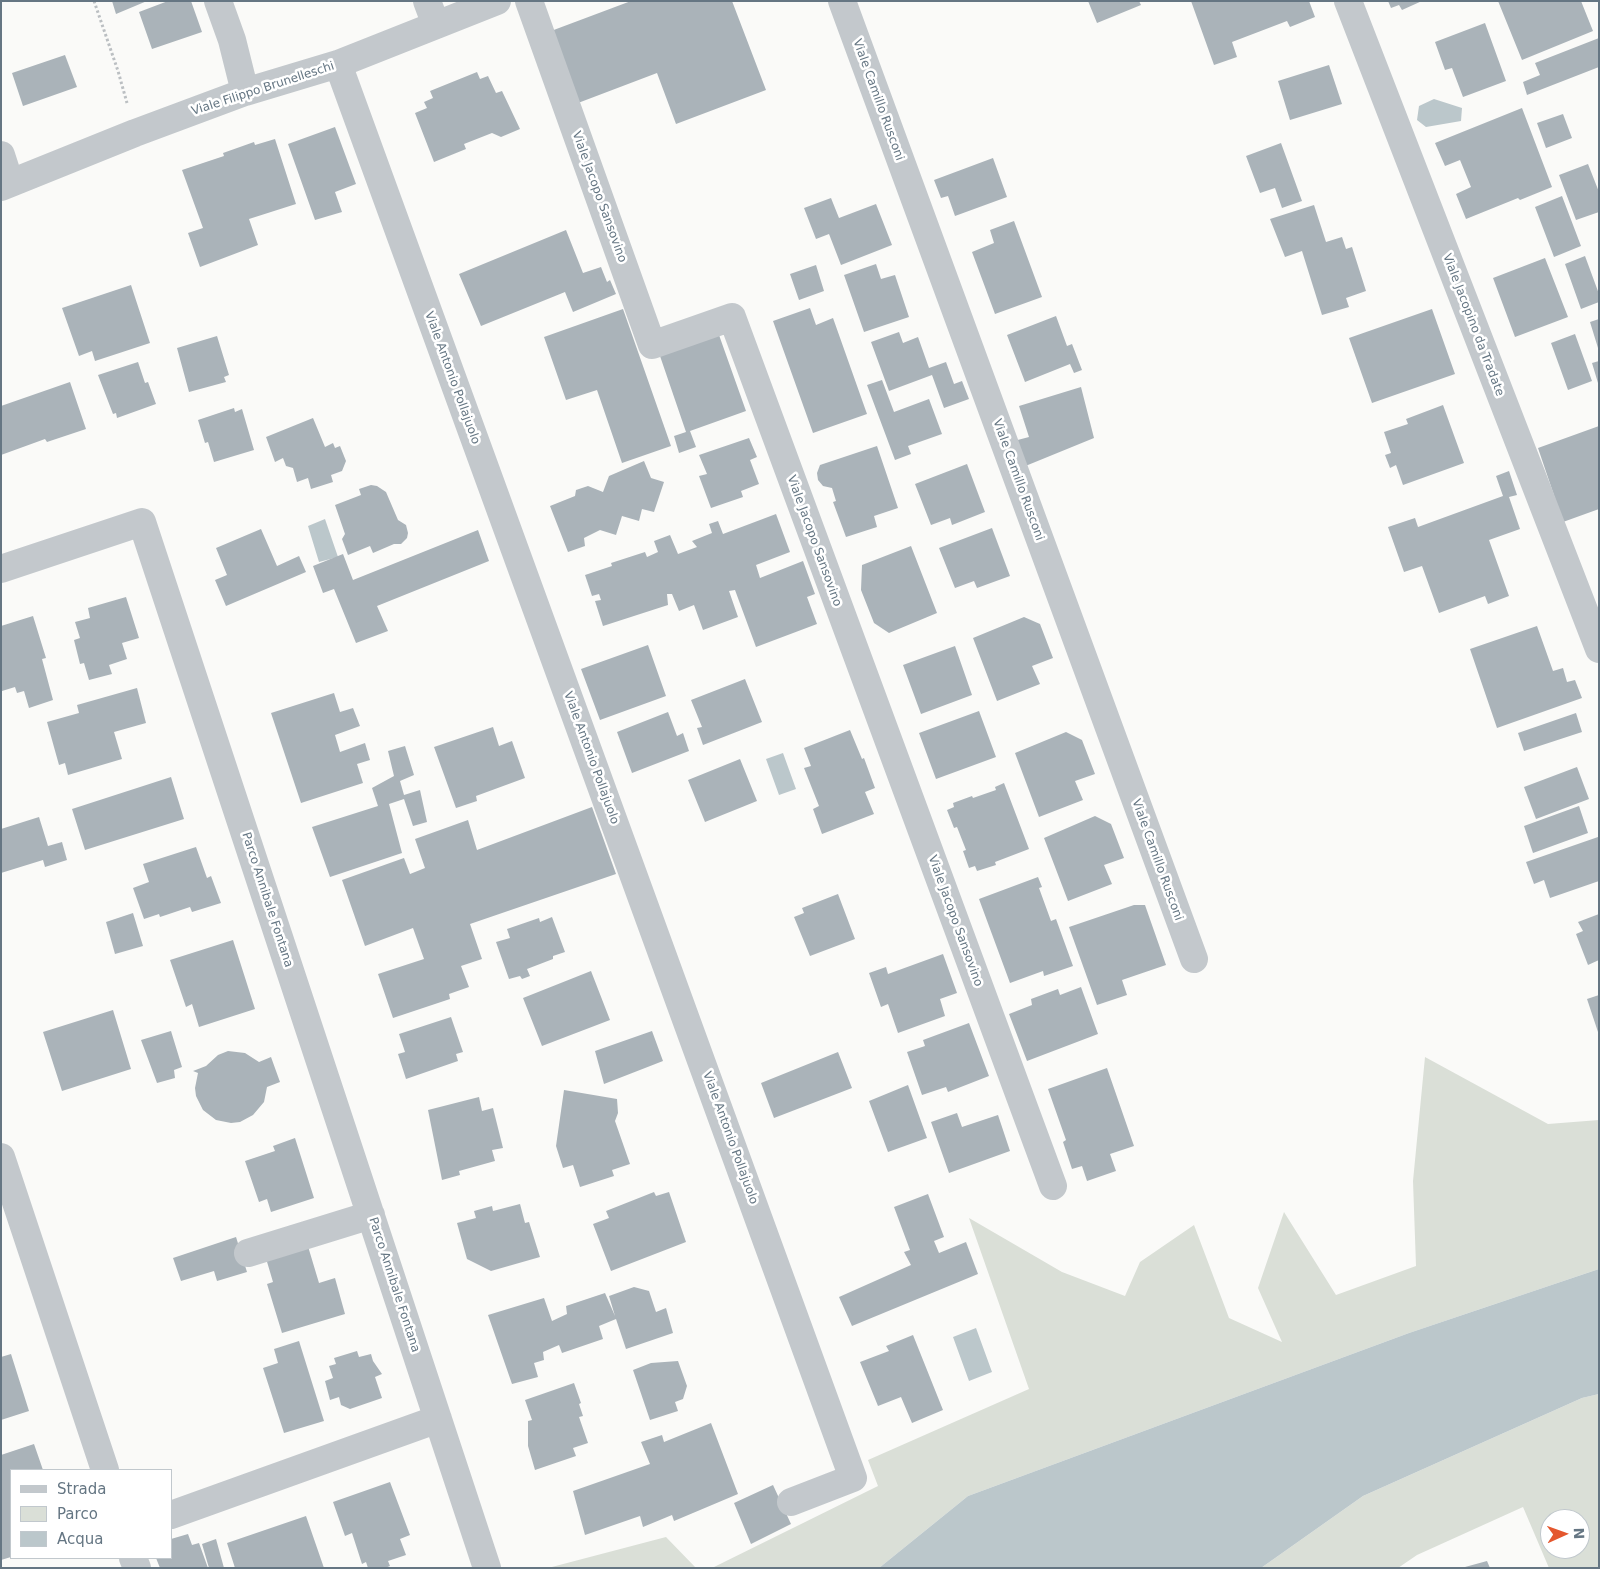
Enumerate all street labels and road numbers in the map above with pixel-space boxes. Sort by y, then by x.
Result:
street label: Viale Camillo Rusconi [849,37,907,163]
street label: Viale Filippo Brunelleschi [190,59,336,119]
street label: Viale Jacopo Sansovino [569,130,629,264]
street label: Viale Jacopino da Tradate [1439,252,1507,398]
street label: Viale Antonio Pollajuolo [421,310,483,446]
street label: Viale Camillo Rusconi [989,417,1047,543]
street label: Viale Jacopo Sansovino [784,474,844,608]
street label: Viale Antonio Pollajuolo [560,690,622,826]
street label: Viale Camillo Rusconi [1128,797,1186,923]
street label: Parco Annibale Fontana [238,831,296,969]
street label: Viale Jacopo Sansovino [925,854,985,988]
street label: Viale Antonio Pollajuolo [699,1070,761,1206]
street label: Parco Annibale Fontana [365,1216,423,1354]

